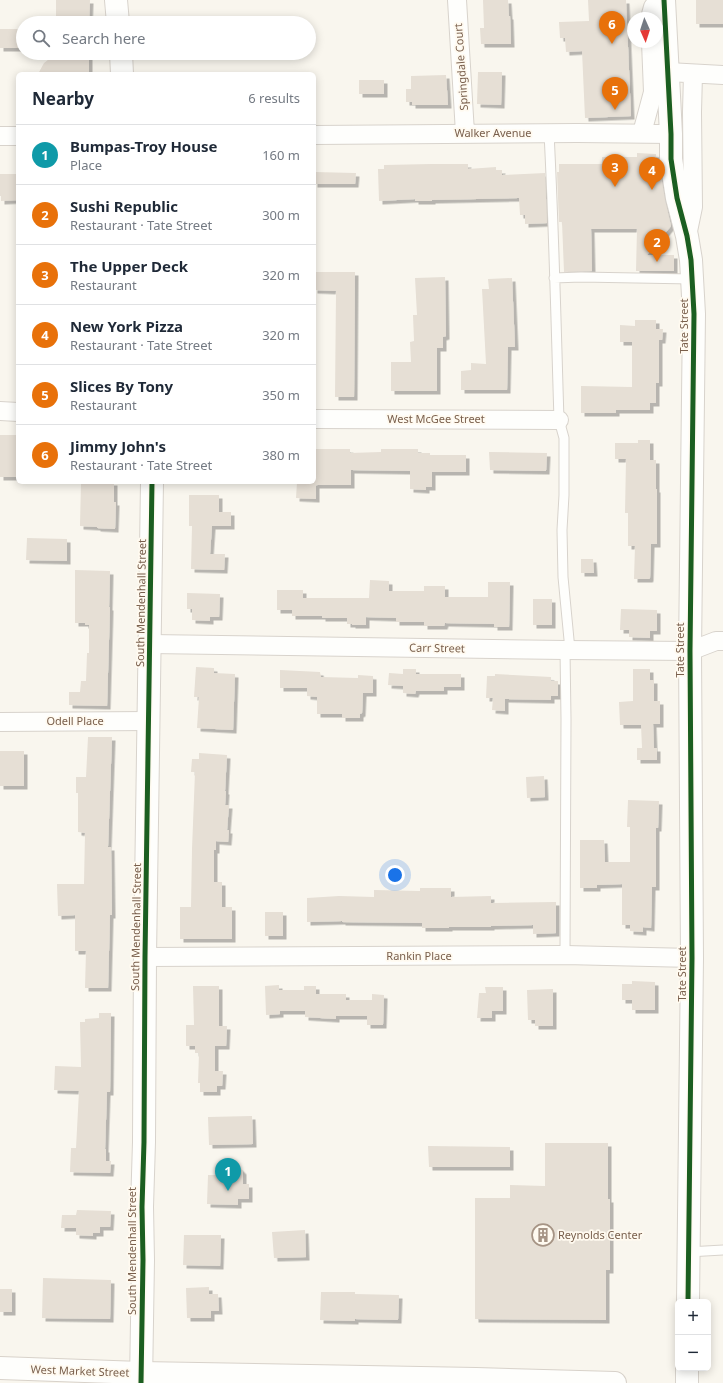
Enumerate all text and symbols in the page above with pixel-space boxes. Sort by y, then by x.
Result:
pin: 6 [599,11,625,44]
north arrow [627,12,663,48]
search box [16,16,316,60]
street label: Springdale Court [450,23,471,111]
icon: search [30,27,52,49]
text: Search here [62,28,145,48]
pin: 5 [602,77,628,110]
text: Nearby [32,87,94,110]
text: 6 results [248,89,300,107]
street label: Walker Avenue [454,125,532,140]
text: Bumpas-Troy House [70,136,217,156]
text: 1 [41,146,49,164]
text: 160 m [262,146,300,164]
pin: 3 [602,154,628,187]
text: Place [70,156,102,174]
pin: 4 [639,157,665,190]
text: Sushi Republic [70,196,178,216]
text: 2 [41,206,49,224]
text: 300 m [262,206,300,224]
text: Restaurant · Tate Street [70,216,212,234]
pin: 2 [644,229,670,262]
text: The Upper Deck [70,256,188,276]
text: 3 [41,266,49,284]
text: 320 m [262,266,300,284]
text: Restaurant [70,276,137,294]
street label: Tate Street [676,298,691,354]
text: New York Pizza [70,316,183,336]
text: 4 [41,326,49,344]
text: 320 m [262,326,300,344]
text: Restaurant · Tate Street [70,336,212,354]
text: Slices By Tony [70,376,173,396]
text: 5 [41,386,49,404]
text: 350 m [262,386,300,404]
text: Restaurant [70,396,137,414]
street label: West McGee Street [387,411,485,426]
text: Jimmy John's [70,436,166,456]
text: 6 [41,446,49,464]
text: 380 m [262,446,300,464]
text: Restaurant · Tate Street [70,456,212,474]
street label: South Mendenhall Street [132,539,149,667]
street label: Tate Street [672,622,687,678]
street label: Carr Street [409,640,465,655]
street label: Odell Place [46,713,104,728]
street label: South Mendenhall Street [127,863,144,991]
your location [385,865,405,885]
street label: Tate Street [674,946,689,1002]
street label: Rankin Place [386,948,452,963]
pin: 1 [215,1158,241,1191]
street label: South Mendenhall Street [124,1187,139,1315]
building icon: Reynolds Center [530,1222,556,1248]
place label: Reynolds Center [558,1227,643,1242]
map controls [675,1299,711,1371]
button: + [675,1299,711,1335]
button: − [675,1335,711,1371]
street label: West Market Street [30,1361,130,1380]

